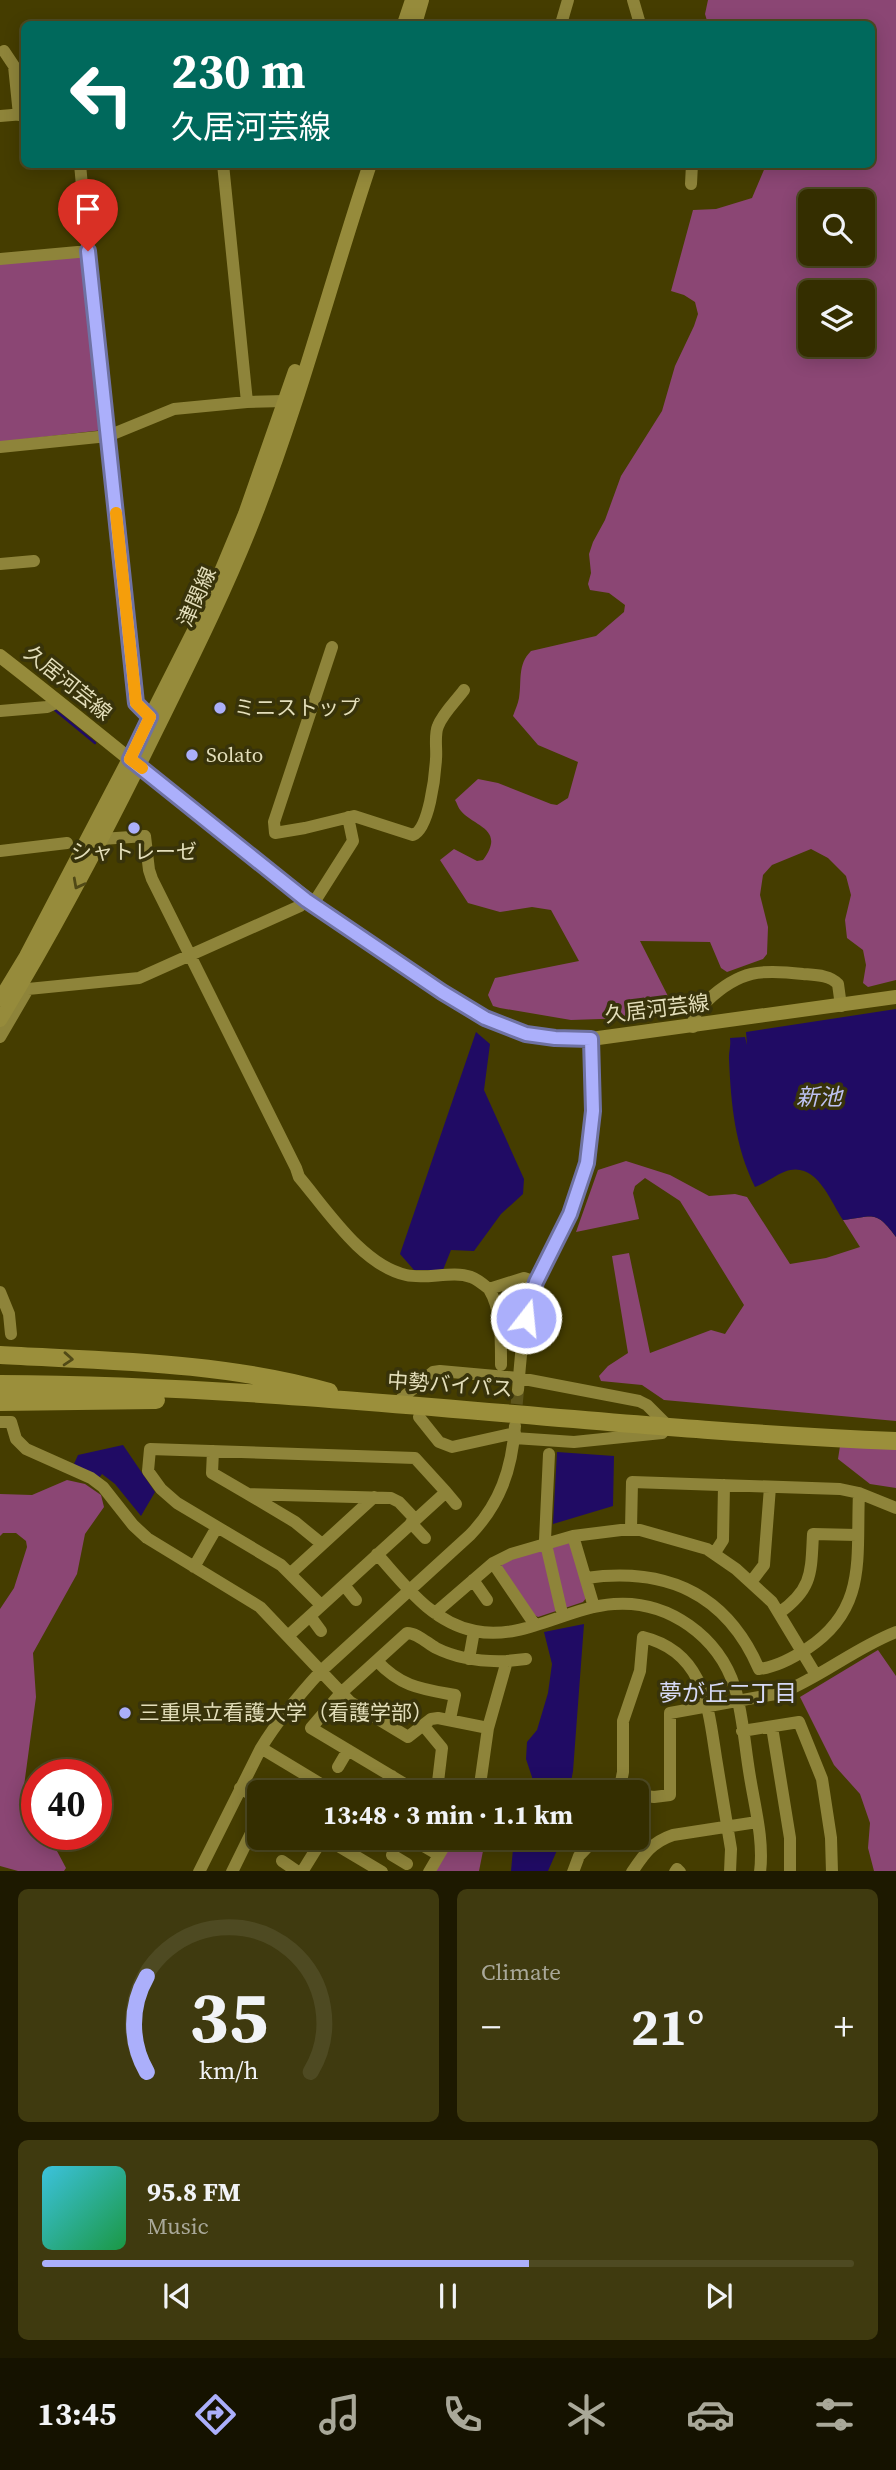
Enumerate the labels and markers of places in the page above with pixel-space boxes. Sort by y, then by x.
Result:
pin [58,179,118,251]
place label: ミニストップ [234,693,360,722]
marker: ミニストップ [212,700,228,716]
place label: Solato [206,740,263,769]
marker: Solato [184,747,200,763]
marker: シャトレーゼ [126,820,142,836]
place label: シャトレーゼ [71,837,197,866]
place label: 三重県立看護大学（看護学部） [139,1698,433,1727]
marker: 三重県立看護大学（看護学部） [117,1705,133,1721]

